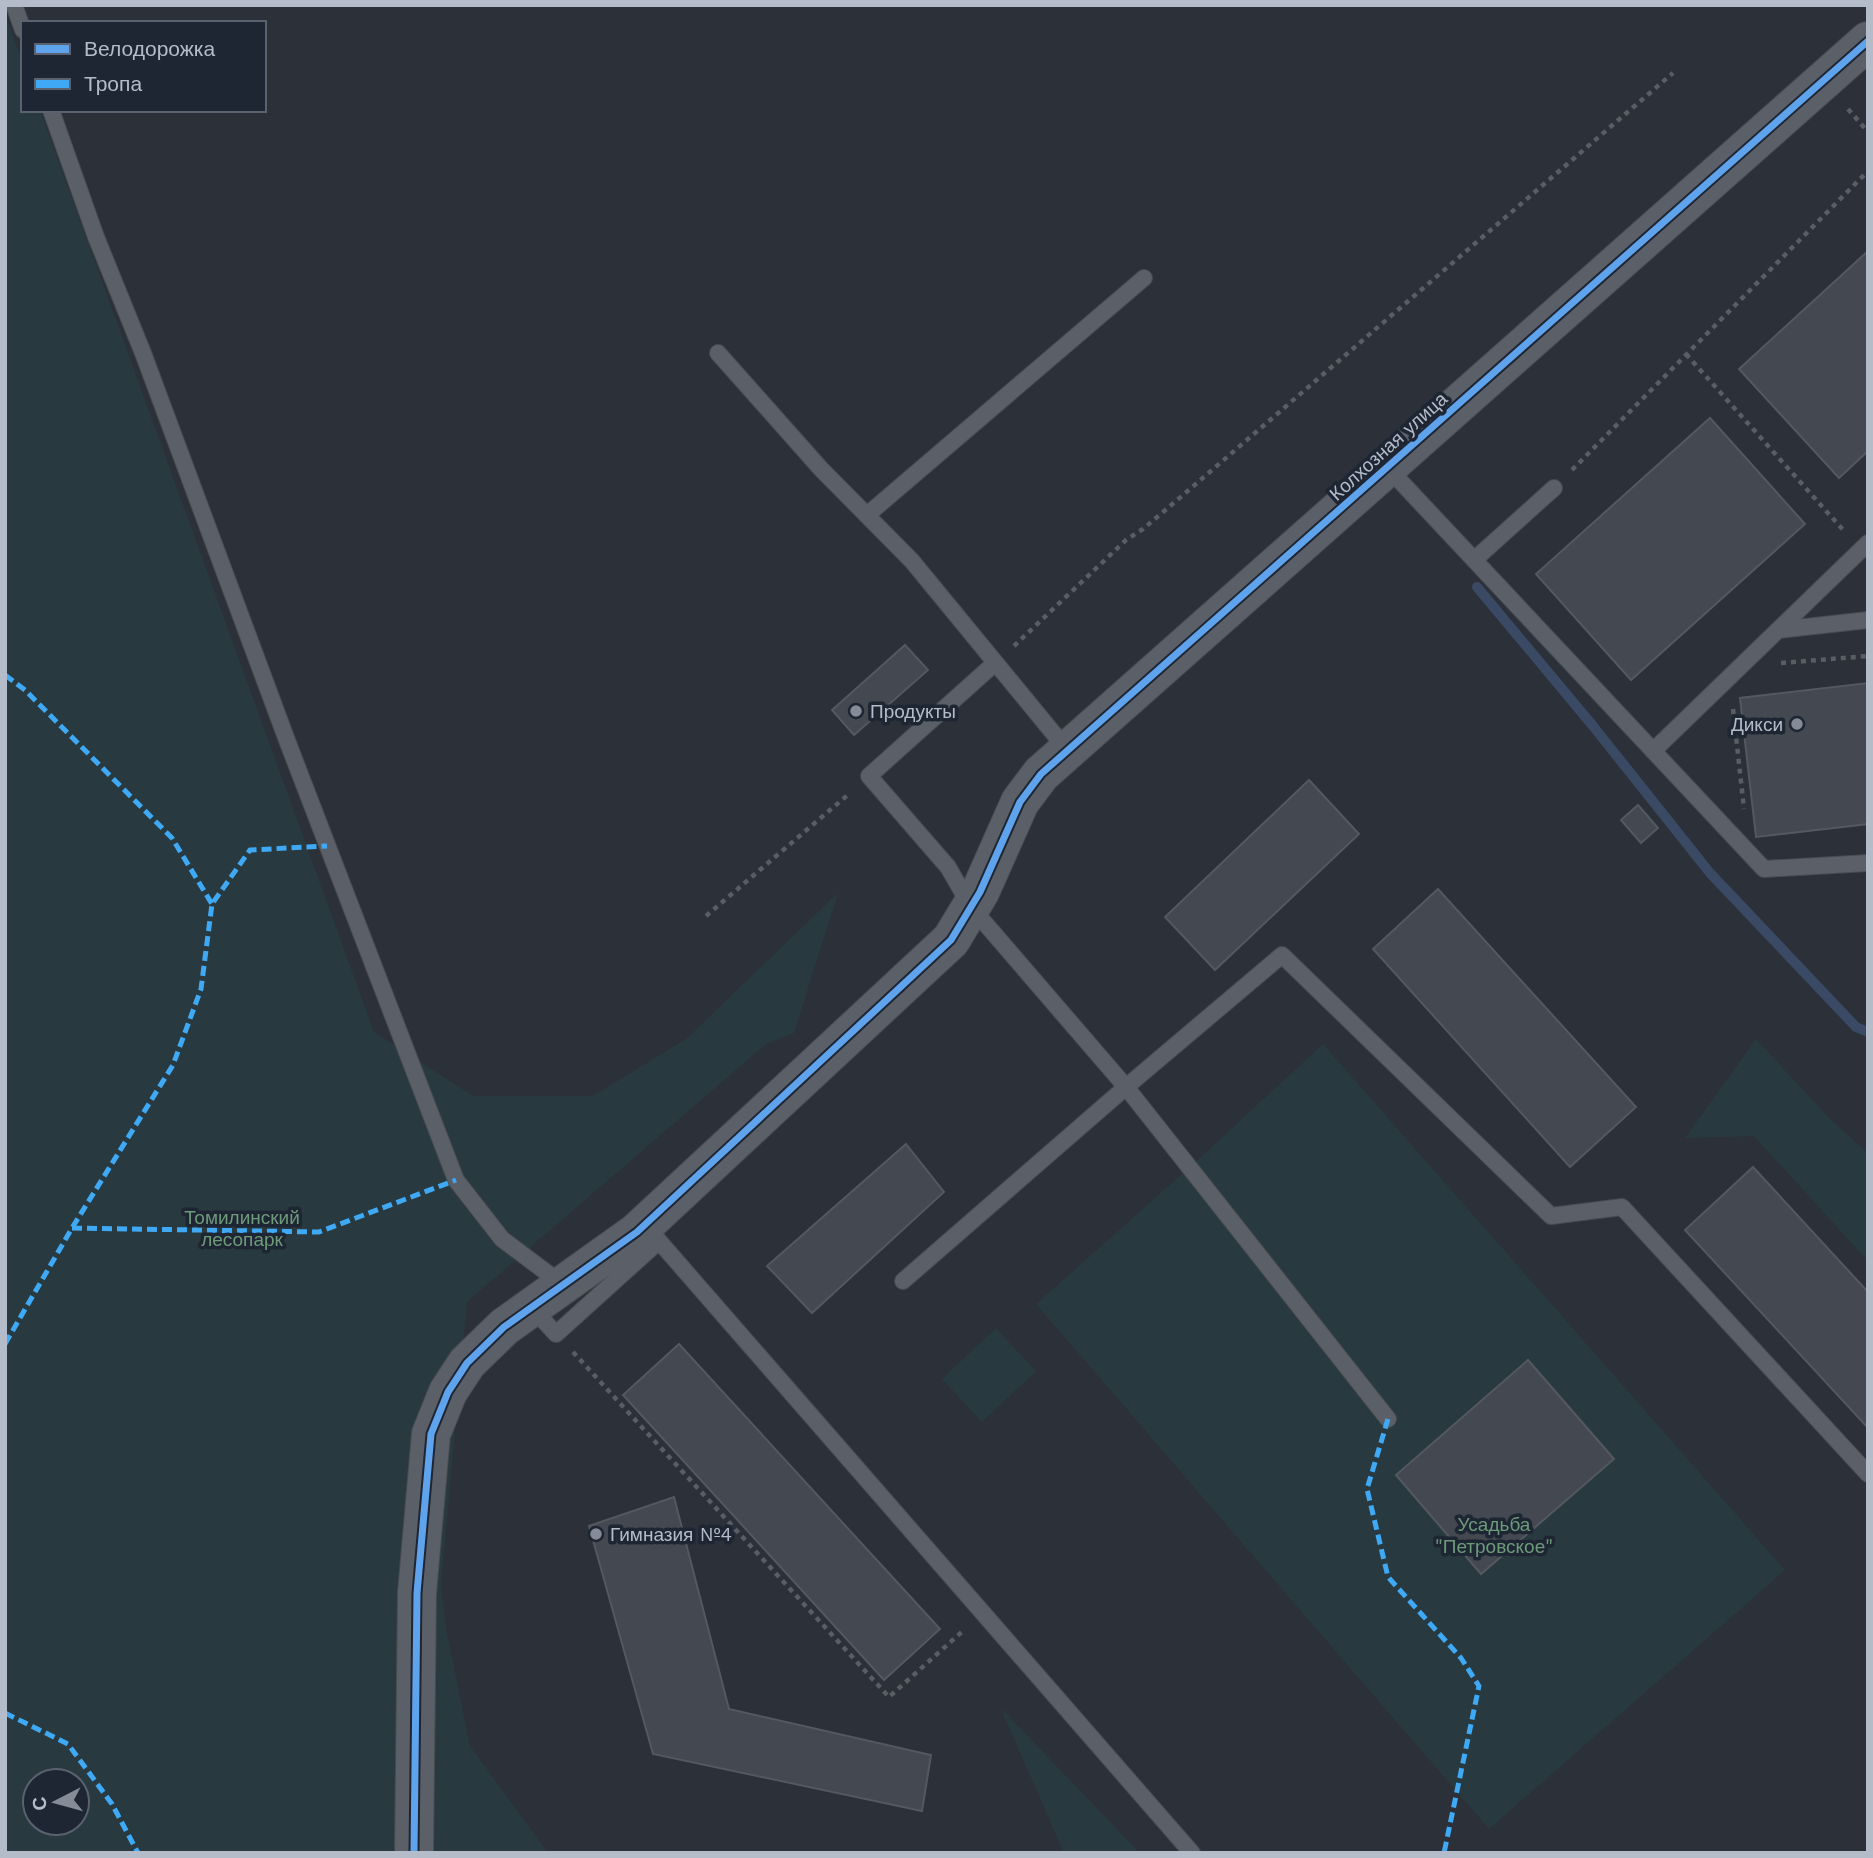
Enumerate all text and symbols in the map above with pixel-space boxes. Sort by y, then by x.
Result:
legend [21,21,266,112]
text: Велодорожка [84,36,215,61]
text: Тропа [84,71,142,96]
street label: Колхозная улица [1325,387,1452,505]
place label: Продукты [870,700,956,723]
marker: Продукты [848,703,864,719]
place label: Дикси [1731,713,1783,736]
marker: Дикси [1789,716,1805,732]
park label: Томилинский лесопарк [184,1206,300,1251]
park label: Усадьба "Петровское" [1435,1513,1553,1558]
place label: Гимназия №4 [610,1523,732,1546]
marker: Гимназия №4 [588,1526,604,1542]
north arrow [21,1767,91,1837]
text: С [27,1795,52,1812]

